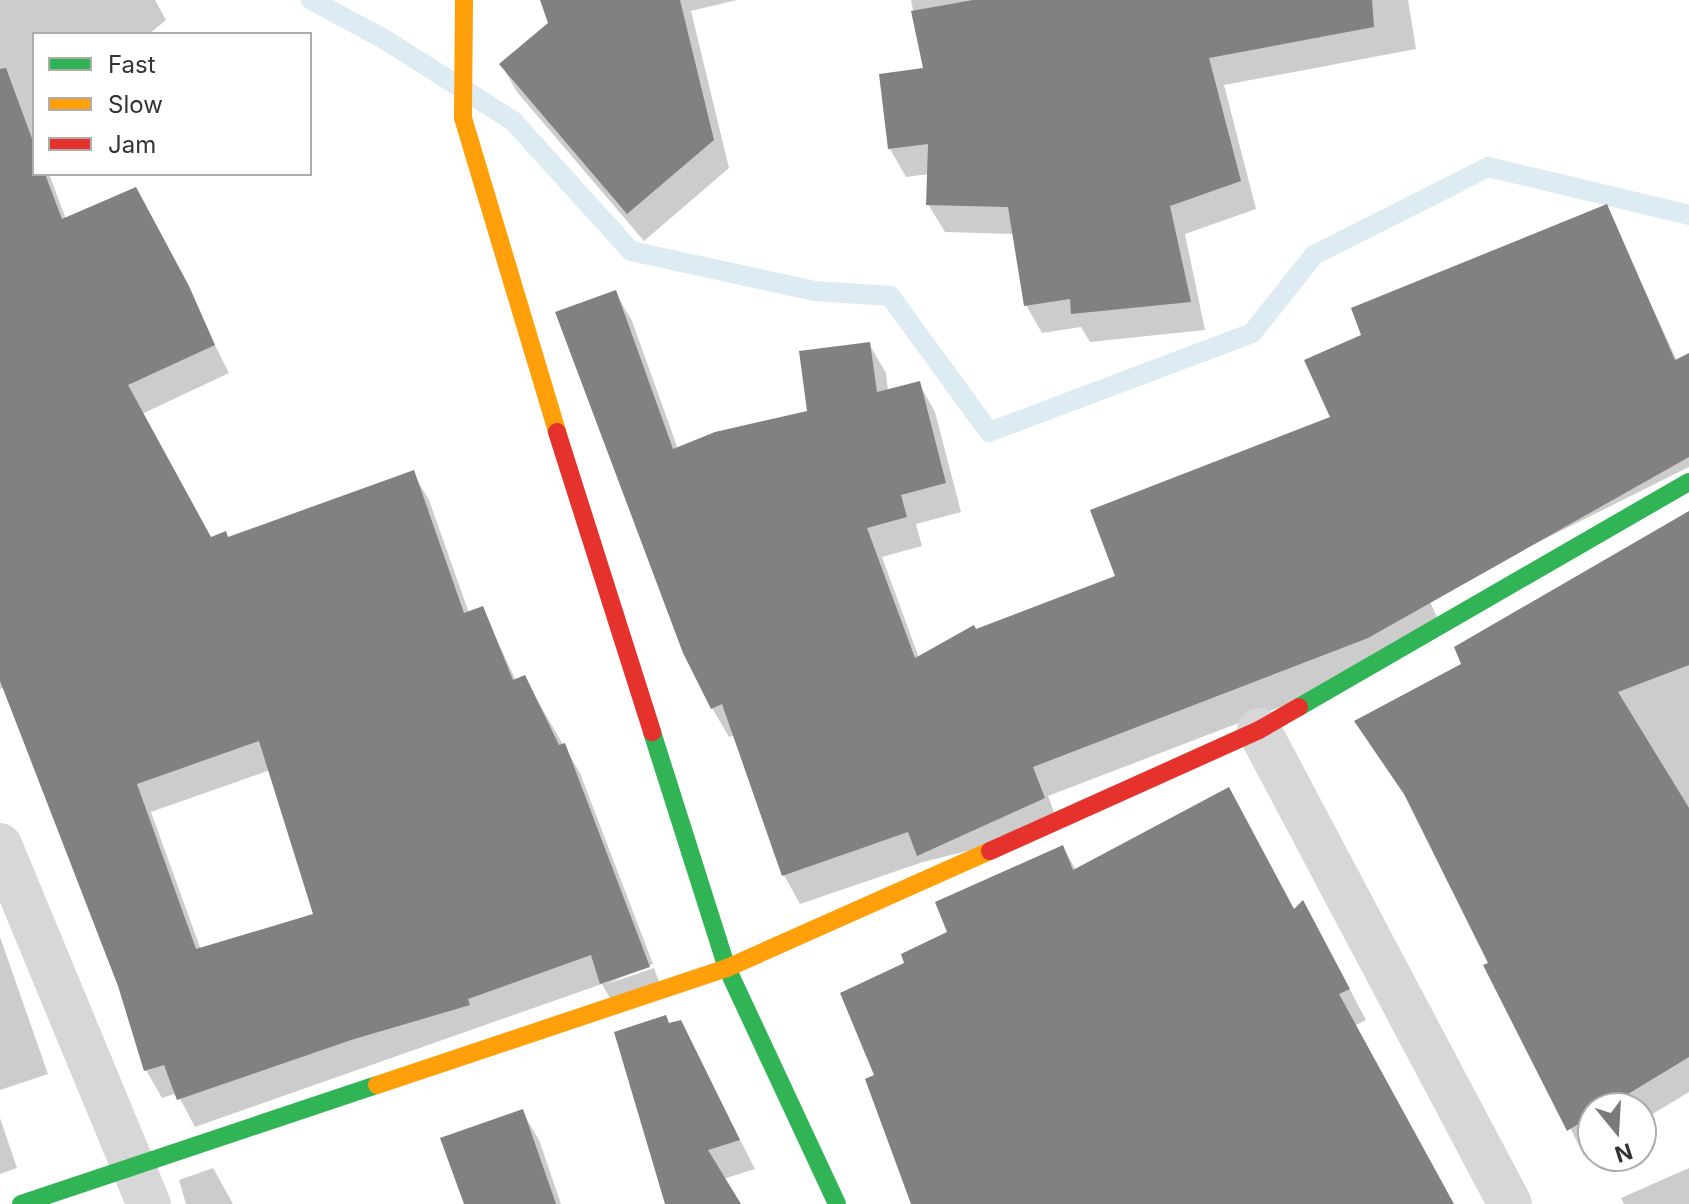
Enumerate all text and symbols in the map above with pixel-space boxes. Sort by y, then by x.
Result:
legend [32,32,312,176]
text: Fast [108,50,156,79]
text: Slow [108,90,163,119]
text: Jam [108,130,156,159]
north arrow [1577,1092,1657,1172]
text: N [1612,1138,1636,1168]

